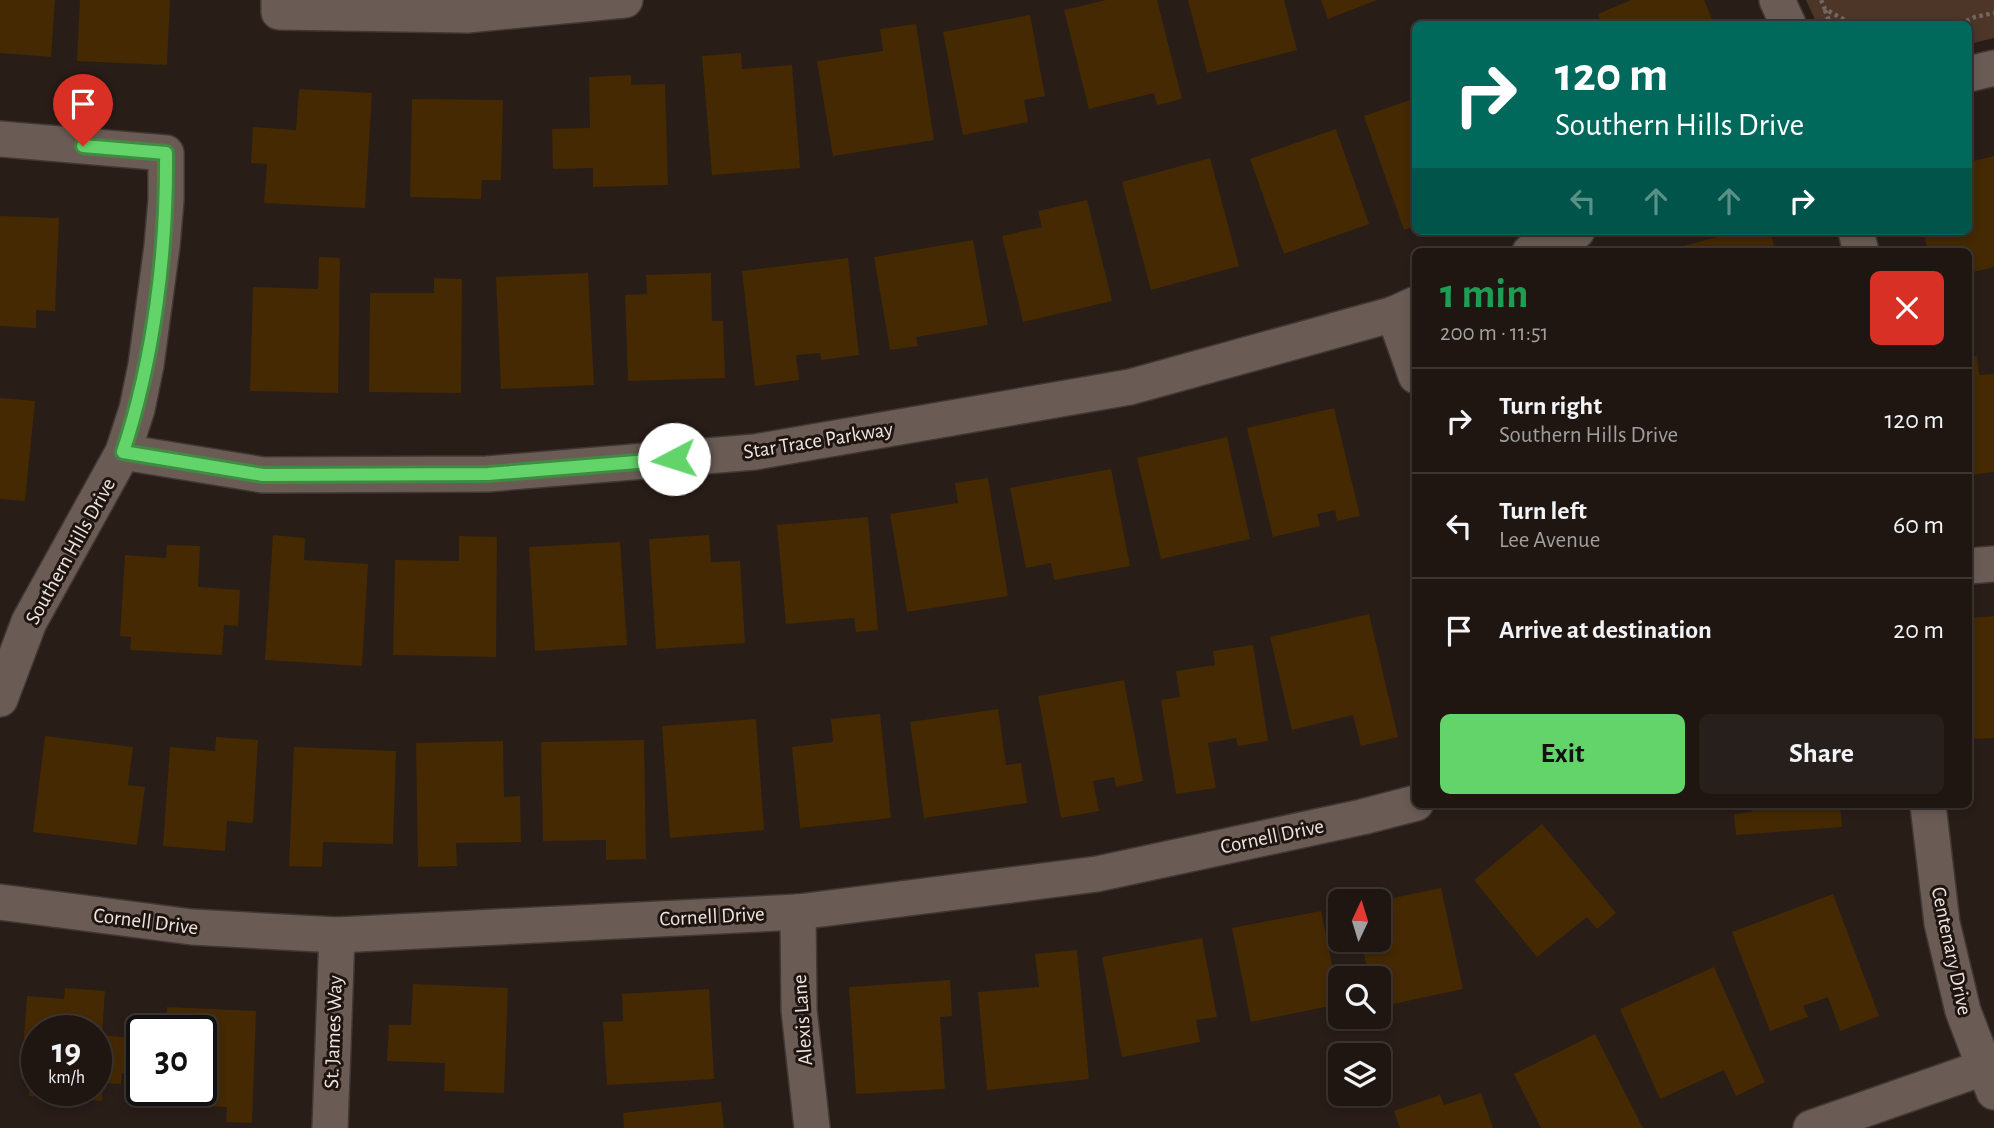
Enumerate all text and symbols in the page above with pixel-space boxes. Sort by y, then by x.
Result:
icon: right [1440,49,1531,140]
text: 120 m [1555,51,1668,100]
pin [53,74,113,146]
icon: arrive [64,85,102,123]
text: Southern Hills Drive [1555,109,1804,141]
icon: left [1564,182,1602,220]
icon: ahead [1637,182,1675,220]
icon: ahead [1710,182,1748,220]
icon: right [1783,182,1821,220]
button: close [1870,271,1944,345]
text: 1 min [1440,273,1529,315]
text: 200 m · 11:51 [1440,322,1548,345]
text: Turn right [1499,393,1602,419]
icon: right [1440,402,1478,440]
text: 120 m [1884,407,1944,433]
street label: Star Trace Parkway [742,418,894,463]
position arrow [637,422,711,496]
text: Southern Hills Drive [1499,424,1678,447]
street label: Southern Hills Drive [22,475,119,628]
text: Turn left [1499,498,1587,524]
icon: left [1440,507,1478,545]
text: 60 m [1893,512,1944,538]
text: Lee Avenue [1499,529,1600,552]
icon: arrive [1440,612,1478,650]
text: Arrive at destination [1499,617,1712,643]
text: 20 m [1893,617,1944,643]
button: Exit [1440,714,1685,794]
button: Share [1699,714,1944,794]
street label: Cornell Drive [1218,815,1326,858]
street label: Centenary Drive [1928,885,1975,1017]
north arrow [1328,889,1391,952]
map controls [1328,889,1391,1106]
street label: Cornell Drive [659,903,765,930]
street label: Cornell Drive [92,905,200,938]
button: search [1328,966,1391,1029]
street label: Alexis Lane [789,974,816,1066]
street label: St. James Way [321,975,346,1089]
speed limit sign: 30 [126,1015,217,1106]
text: 19 [52,1034,81,1069]
button: layers [1328,1043,1391,1106]
text: km/h [48,1069,85,1087]

